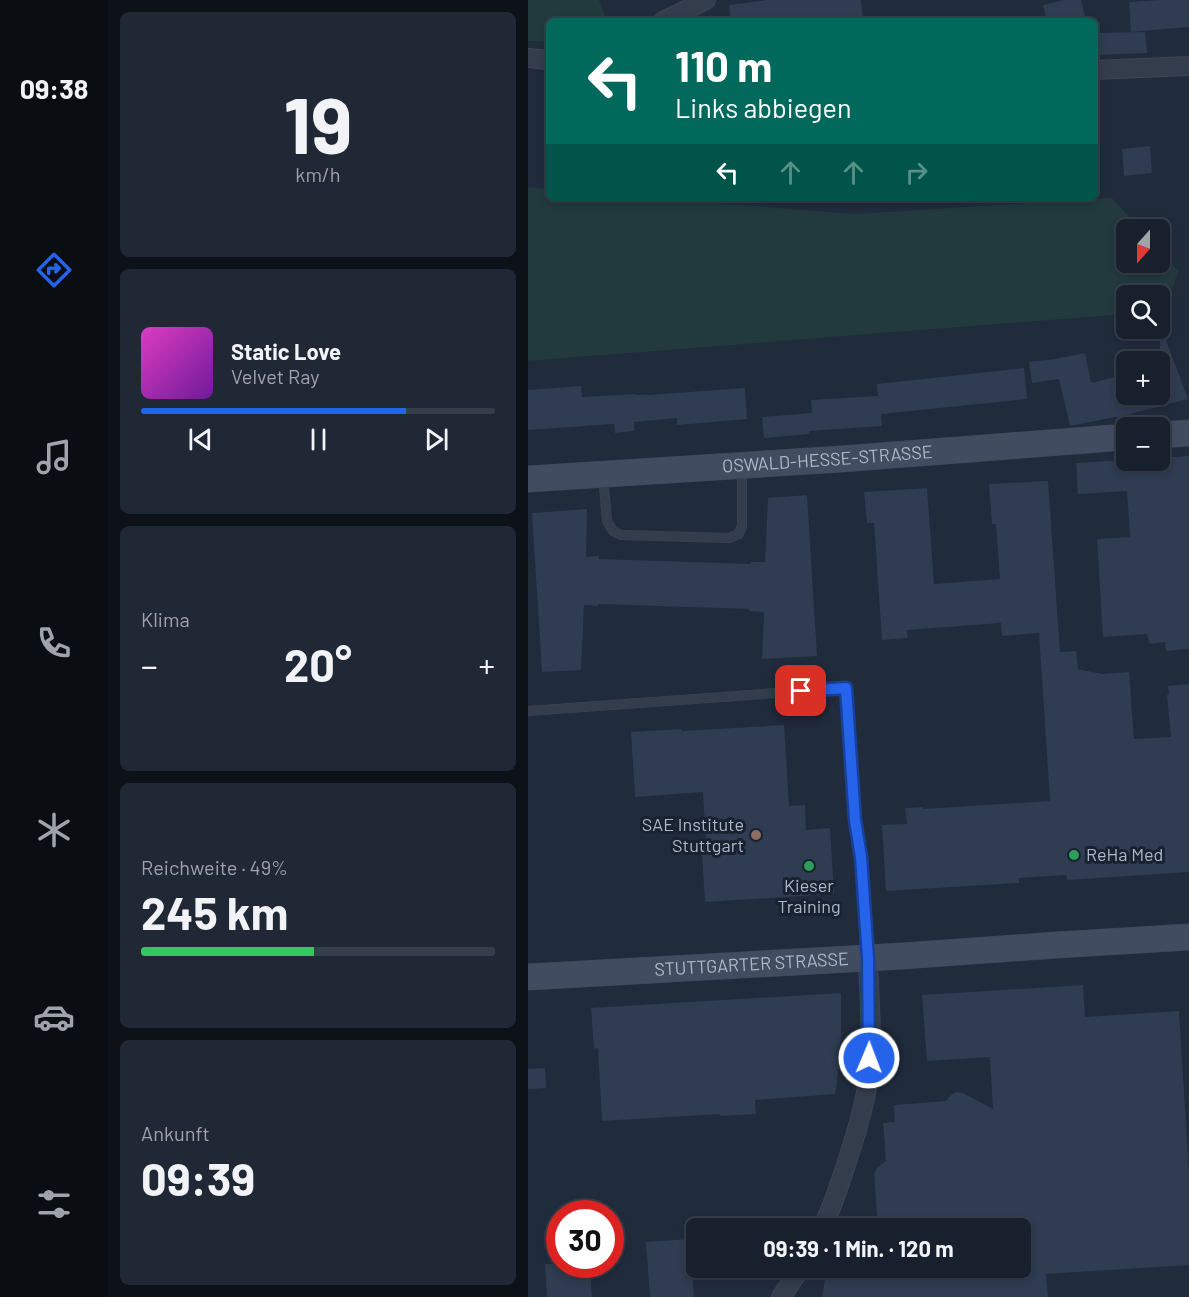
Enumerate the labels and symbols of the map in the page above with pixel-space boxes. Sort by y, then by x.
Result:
north arrow [1116,219,1170,273]
street label: OSWALD-HESSE-STRASSE [721,440,933,477]
pin [775,665,826,716]
place label: SAE Institute Stuttgart [642,813,744,856]
marker: SAE Institute Stuttgart [749,828,763,842]
place label: ReHa Med [1086,843,1163,865]
marker: ReHa Med [1067,848,1081,862]
marker: Kieser Training [802,859,816,873]
place label: Kieser Training [777,874,841,917]
street label: STUTTGARTER STRASSE [654,947,849,980]
position arrow [837,1026,901,1090]
speed limit sign: 30 [546,1200,624,1278]

